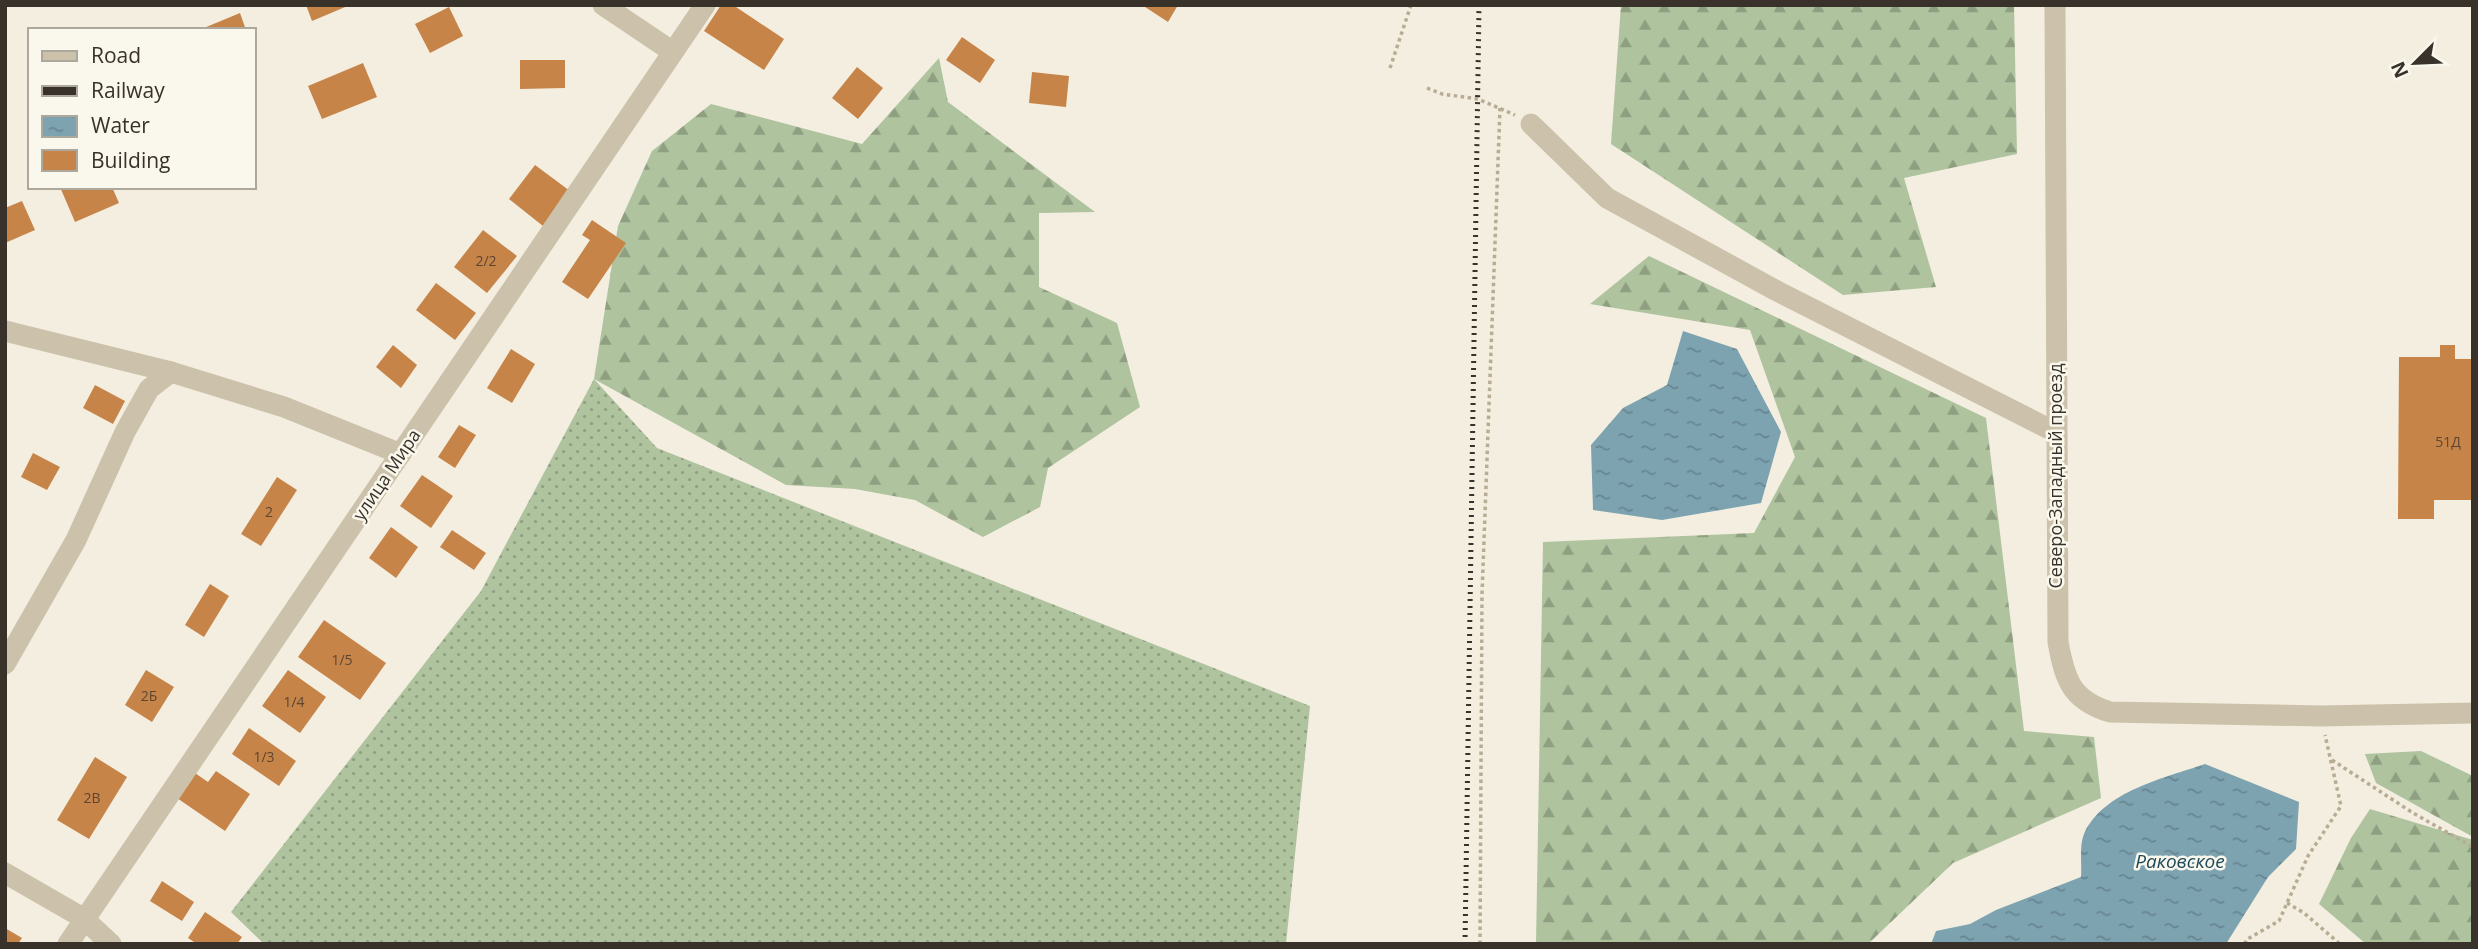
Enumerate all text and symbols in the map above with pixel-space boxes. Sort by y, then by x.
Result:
legend [28,28,256,189]
north arrow [2380,28,2450,98]
text: Road [91,41,141,69]
text: N [2384,58,2414,82]
text: Railway [91,76,165,104]
text: Water [91,111,150,139]
text: Building [91,146,170,174]
house number: 2/2 [475,251,497,270]
street label: Северо-Западный проезд [2043,363,2067,589]
street label: улица Мира [347,424,426,525]
house number: 51Д [2435,432,2461,451]
house number: 2 [265,502,273,521]
house number: 1/5 [331,650,353,669]
house number: 2Б [141,686,157,705]
house number: 1/4 [283,692,305,711]
house number: 1/3 [253,747,275,766]
house number: 2В [83,788,101,807]
water label: Раковское [2135,848,2225,874]

